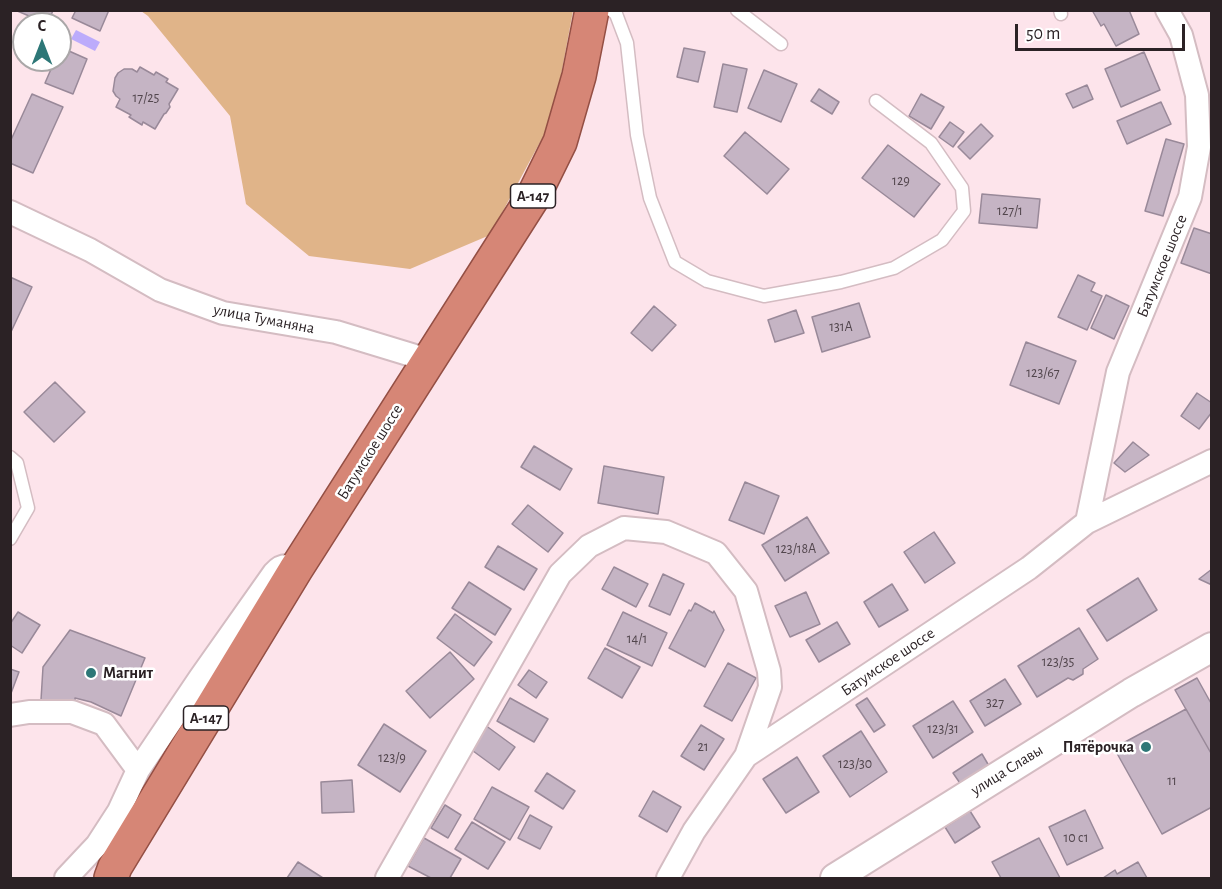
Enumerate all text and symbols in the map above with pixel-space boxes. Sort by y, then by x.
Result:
north arrow [12,12,72,72]
scale bar [1018,12,1188,50]
text: С [38,18,46,34]
text: 50 m [1026,25,1060,43]
house number: 17/25 [133,90,159,106]
house number: 129 [892,173,910,189]
road number: А-147 [510,184,556,208]
house number: 127/1 [997,203,1023,219]
street label: Батумское шоссе [1133,212,1191,320]
street label: улица Туманяна [212,300,316,338]
house number: 131А [829,319,853,335]
house number: 123/67 [1026,365,1060,381]
street label: Батумское шоссе [333,401,407,503]
house number: 123/18А [776,541,816,557]
street label: Батумское шоссе [837,624,939,700]
house number: 14/1 [627,631,647,647]
house number: 123/35 [1042,654,1074,670]
place label: Магнит [103,663,153,683]
marker: Магнит [84,666,98,680]
house number: 327 [986,695,1004,711]
road number: А-147 [184,706,228,730]
house number: 123/31 [927,721,959,737]
place label: Пятёрочка [1063,737,1134,757]
house number: 21 [697,739,709,755]
street label: улица Славы [967,740,1047,800]
marker: Пятёрочка [1139,740,1153,754]
house number: 123/9 [378,750,406,766]
house number: 123/30 [838,756,872,772]
house number: 11 [1167,773,1177,789]
house number: 10 с1 [1064,830,1088,846]

